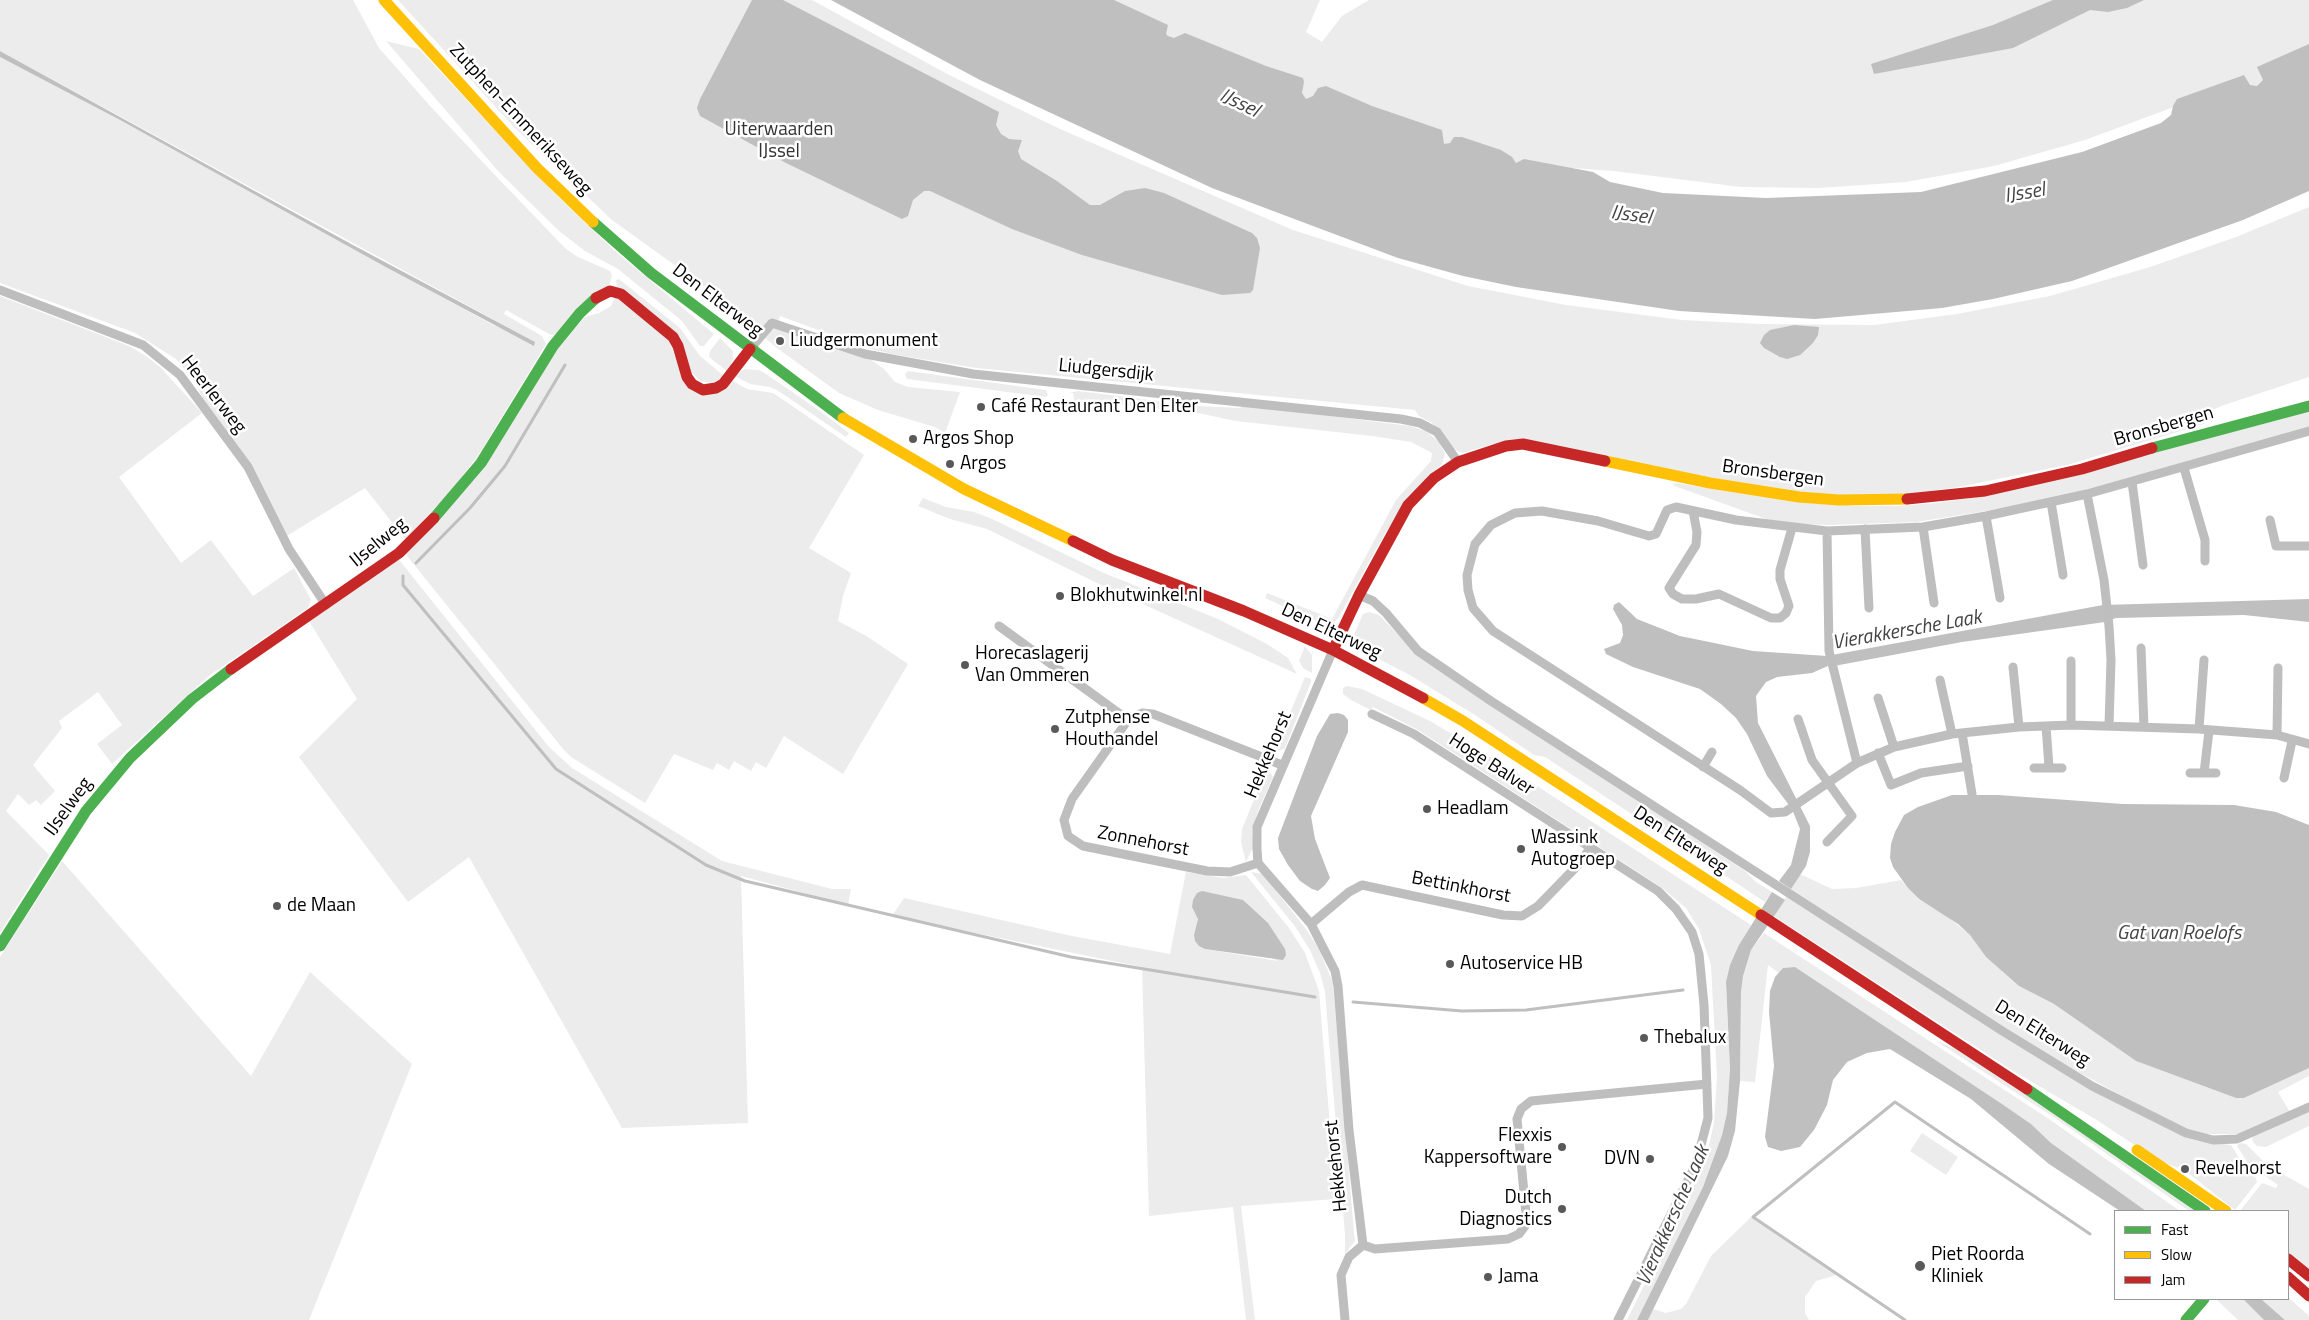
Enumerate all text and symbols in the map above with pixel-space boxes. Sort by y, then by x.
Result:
street label: Zutphen-Emmerikseweg [444,40,596,200]
water label: IJssel [1216,84,1262,124]
park label: Uiterwaarden IJssel [725,119,833,163]
water label: IJssel [2003,179,2047,209]
water label: IJssel [1609,201,1653,231]
street label: Den Elterweg [667,259,767,343]
place label: Liudgermonument [790,330,938,352]
marker: Liudgermonument [774,335,786,347]
street label: Heerlerweg [175,351,251,439]
street label: Liudgersdijk [1057,355,1155,387]
place label: Café Restaurant Den Elter [991,396,1198,418]
marker: Café Restaurant Den Elter [975,401,987,413]
street label: Bronsbergen [2111,402,2217,452]
place label: Argos Shop [923,428,1014,450]
marker: Argos Shop [907,433,919,445]
place label: Argos [960,453,1006,475]
street label: Bronsbergen [1721,456,1825,492]
marker: Argos [944,458,956,470]
street label: IJselweg [346,513,412,573]
place label: Blokhutwinkel.nl [1070,585,1203,607]
marker: Blokhutwinkel.nl [1054,590,1066,602]
street label: Den Elterweg [1277,599,1385,665]
water label: Vierakkersche Laak [1831,606,1983,656]
place label: Horecaslagerij Van Ommeren [975,643,1090,687]
marker: Horecaslagerij Van Ommeren [959,659,971,671]
place label: Zutphense Houthandel [1065,707,1158,751]
street label: Hekkehorst [1240,708,1298,802]
marker: Zutphense Houthandel [1049,723,1061,735]
street label: Hoge Balver [1444,729,1538,801]
street label: IJselweg [40,773,98,841]
place label: Headlam [1437,798,1509,820]
street label: Den Elterweg [1629,802,1731,880]
marker: Headlam [1421,803,1433,815]
street label: Zonnehorst [1096,822,1190,862]
place label: Wassink Autogroep [1531,827,1615,871]
marker: Wassink Autogroep [1515,843,1527,855]
street label: Bettinkhorst [1410,867,1512,909]
place label: de Maan [287,895,356,917]
marker: de Maan [271,900,283,912]
water label: Gat van Roelofs [2117,922,2241,946]
place label: Autoservice HB [1460,953,1583,975]
marker: Autoservice HB [1444,958,1456,970]
street label: Den Elterweg [1990,996,2094,1072]
place label: Thebalux [1654,1027,1726,1049]
marker: Thebalux [1638,1032,1650,1044]
street label: Hekkehorst [1321,1119,1353,1213]
place label: Flexxis Kappersoftware [1424,1125,1552,1169]
marker: Flexxis Kappersoftware [1556,1141,1568,1153]
water label: Vierakkersche Laak [1632,1142,1716,1290]
place label: DVN [1604,1148,1640,1170]
marker: DVN [1644,1153,1656,1165]
place label: Revelhorst [2195,1158,2281,1180]
marker: Revelhorst [2179,1163,2191,1175]
place label: Dutch Diagnostics [1459,1187,1552,1231]
marker: Dutch Diagnostics [1556,1203,1568,1215]
legend [2114,1210,2289,1300]
text: Fast [2161,1218,2188,1241]
text: Slow [2161,1243,2192,1266]
place label: Piet Roorda Kliniek [1931,1244,2024,1288]
marker: Piet Roorda Kliniek [1913,1259,1927,1273]
place label: Jama [1498,1266,1538,1288]
text: Jam [2161,1268,2185,1291]
marker: Jama [1482,1271,1494,1283]

